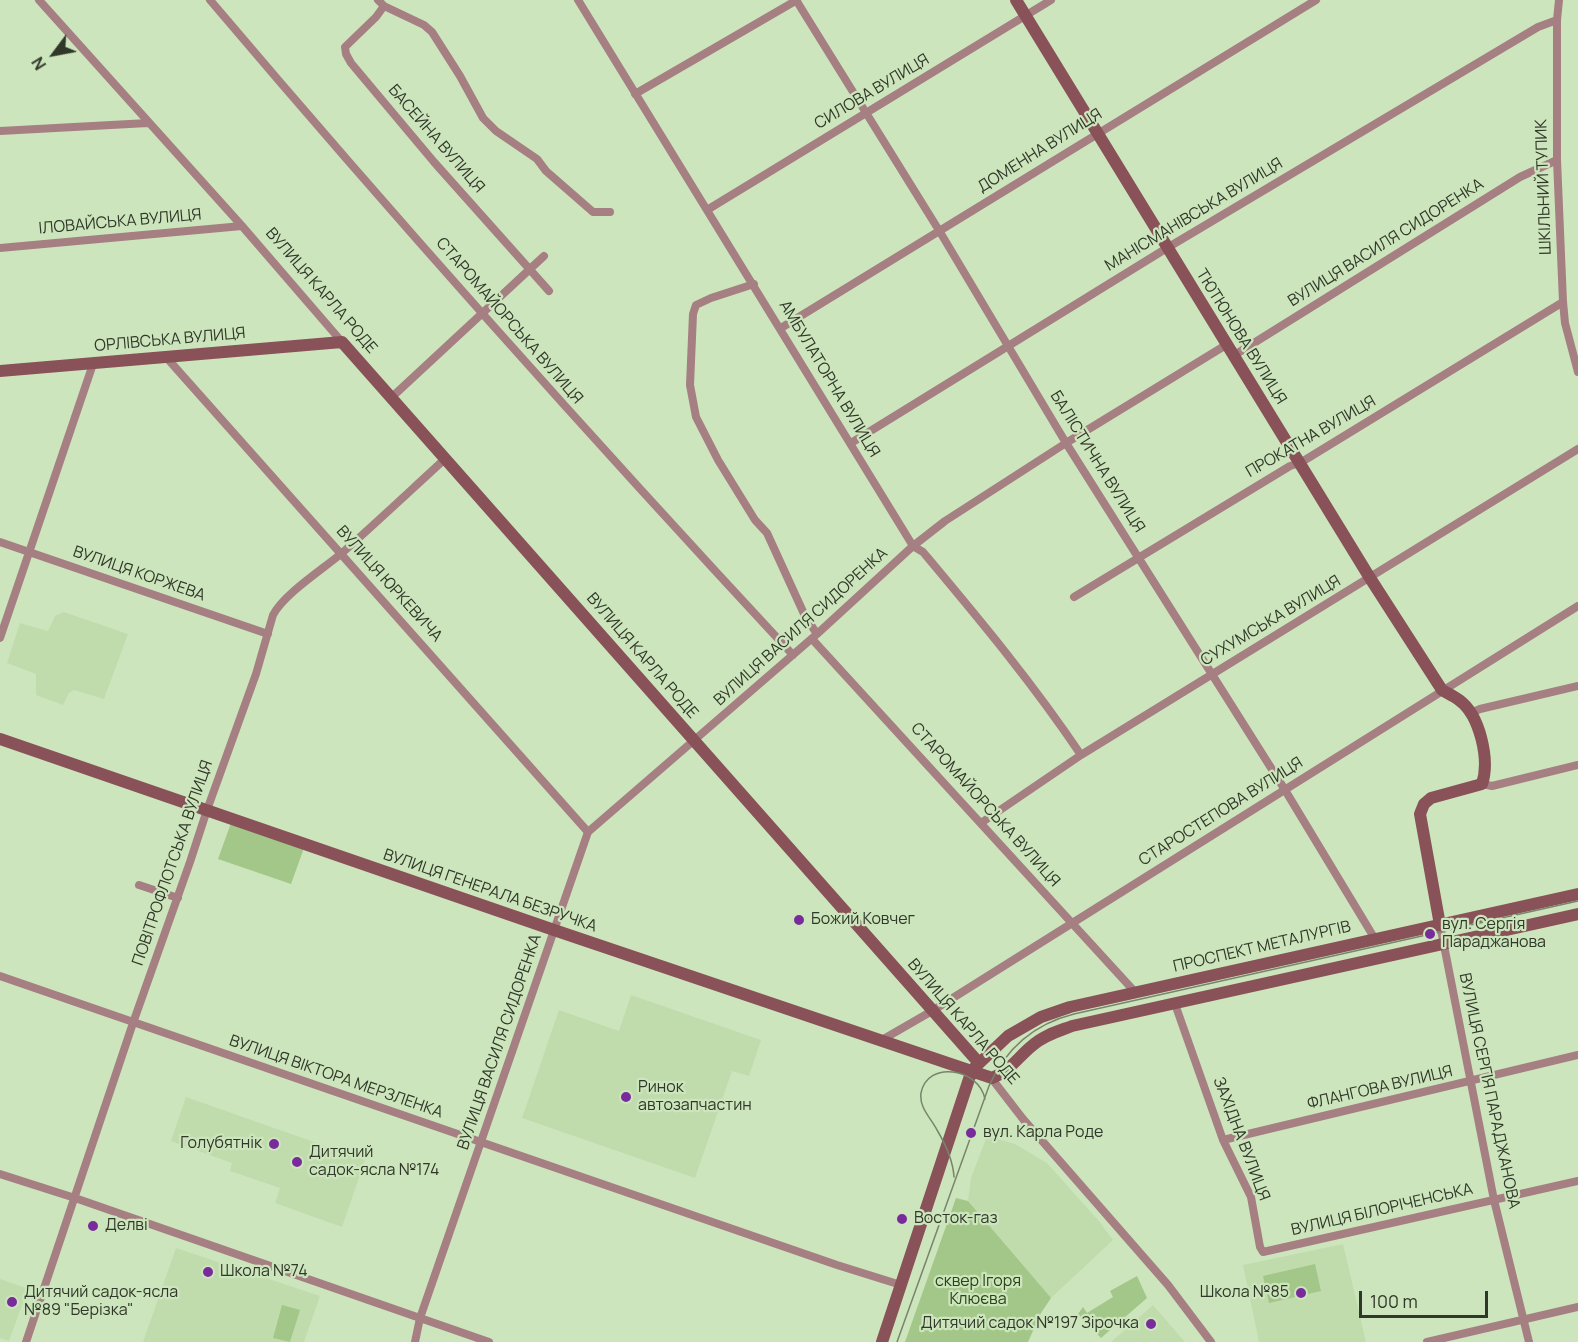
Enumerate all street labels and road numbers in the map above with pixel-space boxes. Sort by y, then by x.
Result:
street label: СИЛОВА ВУЛИЦЯ [811,50,933,134]
street label: БАСЕЙНА ВУЛИЦЯ [384,81,488,197]
street label: ДОМЕННА ВУЛИЦЯ [974,105,1106,197]
street label: ШКІЛЬНИЙ ТУПИК [1532,119,1556,255]
street label: МАНІСМАНІВСЬКА ВУЛИЦЯ [1102,154,1286,276]
street label: ВУЛИЦЯ ВАСИЛЯ СИДОРЕНКА [1285,175,1487,311]
street label: ІЛОВАЙСЬКА ВУЛИЦЯ [38,205,202,239]
street label: ВУЛИЦЯ КАРЛА РОДЕ [261,224,381,358]
street label: СТАРОМАЙОРСЬКА ВУЛИЦЯ [432,234,586,408]
street label: ТЮТЮНОВА ВУЛИЦЯ [1192,266,1290,408]
street label: АМБУЛАТОРНА ВУЛИЦЯ [775,297,883,461]
street label: ОРЛІВСЬКА ВУЛИЦЯ [94,324,246,356]
street label: БАЛІСТИЧНА ВУЛИЦЯ [1046,388,1148,536]
street label: ПРОКАТНА ВУЛИЦЯ [1243,392,1379,482]
street label: ВУЛИЦЯ ЮРКЕВИЧА [332,522,446,646]
street label: ВУЛИЦЯ КОРЖЕВА [70,542,208,606]
street label: ВУЛИЦЯ ВАСИЛЯ СИДОРЕНКА [710,544,892,710]
street label: СУХУМСЬКА ВУЛИЦЯ [1198,572,1344,670]
street label: ВУЛИЦЯ КАРЛА РОДЕ [582,589,702,723]
street label: СТАРОМАЙОРСЬКА ВУЛИЦЯ [906,719,1064,891]
street label: СТАРОСТЕПОВА ВУЛИЦЯ [1135,754,1307,870]
street label: ПОВІТРОФЛОТСЬКА ВУЛИЦЯ [129,758,217,968]
street label: ВУЛИЦЯ ГЕНЕРАЛА БЕЗРУЧКА [381,845,599,937]
street label: ПРОСПЕКТ МЕТАЛУРГІВ [1171,917,1353,977]
street label: ВУЛИЦЯ ВАСИЛЯ СИДОРЕНКА [454,932,546,1152]
street label: ВУЛИЦЯ КАРЛА РОДЕ [903,955,1023,1089]
street label: ВУЛИЦЯ СЕРГІЯ ПАРАДЖАНОВА [1455,971,1523,1211]
street label: ВУЛИЦЯ ВІКТОРА МЕРЗЛЕНКА [227,1031,445,1123]
street label: ФЛАНГОВА ВУЛИЦЯ [1306,1062,1454,1114]
street label: ЗАХІДНА ВУЛИЦЯ [1209,1074,1273,1204]
street label: ВУЛИЦЯ БІЛОРІЧЕНСЬКА [1289,1180,1475,1240]

